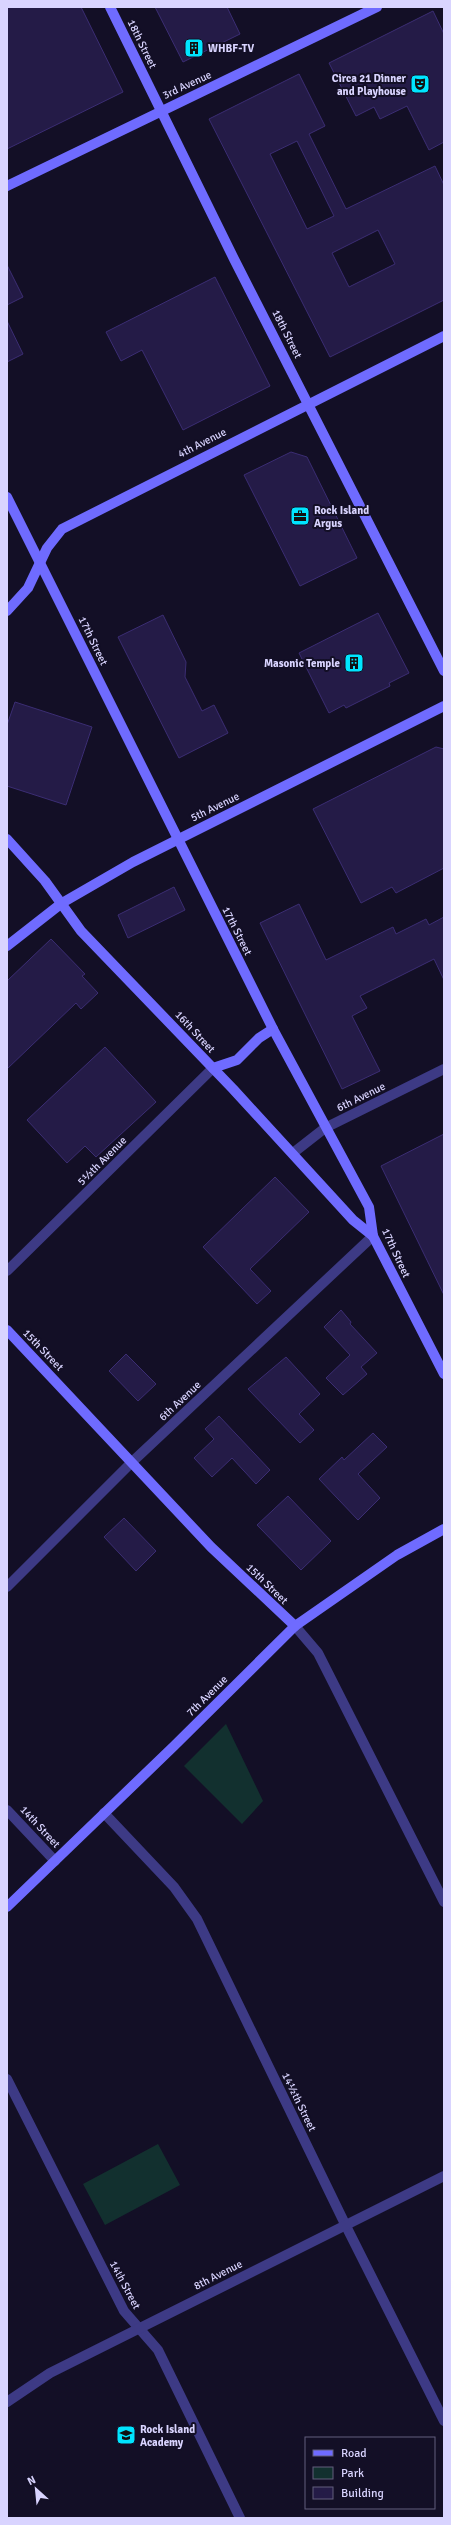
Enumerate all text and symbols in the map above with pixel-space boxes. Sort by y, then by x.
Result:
street label: 18th Street [125,17,159,71]
building icon: WHBF-TV [183,37,205,59]
place label: WHBF-TV [208,42,254,55]
street label: 3rd Avenue [160,68,214,102]
place label: Circa 21 Dinner and Playhouse [332,72,407,98]
theatre icon: Circa 21 Dinner and Playhouse [409,73,431,95]
street label: 18th Street [269,308,305,361]
street label: 4th Avenue [176,425,228,461]
place label: Rock Island Argus [314,504,369,530]
office icon: Rock Island Argus [289,505,311,527]
street label: 17th Street [76,614,110,668]
building icon: Masonic Temple [343,652,365,674]
place label: Masonic Temple [264,657,341,670]
street label: 5th Avenue [189,790,241,824]
street label: 17th Street [219,905,255,958]
street label: 16th Street [172,1008,218,1056]
street label: 6th Avenue [335,1080,387,1114]
street label: 5½th Avenue [75,1134,129,1188]
street label: 17th Street [379,1226,413,1280]
street label: 15th Street [20,1326,66,1374]
street label: 6th Avenue [156,1378,204,1424]
street label: 15th Street [243,1561,291,1607]
street label: 7th Avenue [184,1673,230,1719]
street label: 14th Street [17,1803,63,1851]
street label: 14½th Street [279,2070,319,2134]
street label: 8th Avenue [192,2257,244,2293]
street label: 14th Street [107,2259,143,2311]
place label: Rock Island Academy [140,2423,195,2449]
school or university icon: Rock Island Academy [115,2424,137,2446]
legend [305,2437,435,2509]
text: Road [341,2446,367,2461]
text: Park [341,2466,364,2481]
north arrow [16,2469,56,2509]
text: N [25,2473,38,2488]
text: Building [341,2486,384,2501]

